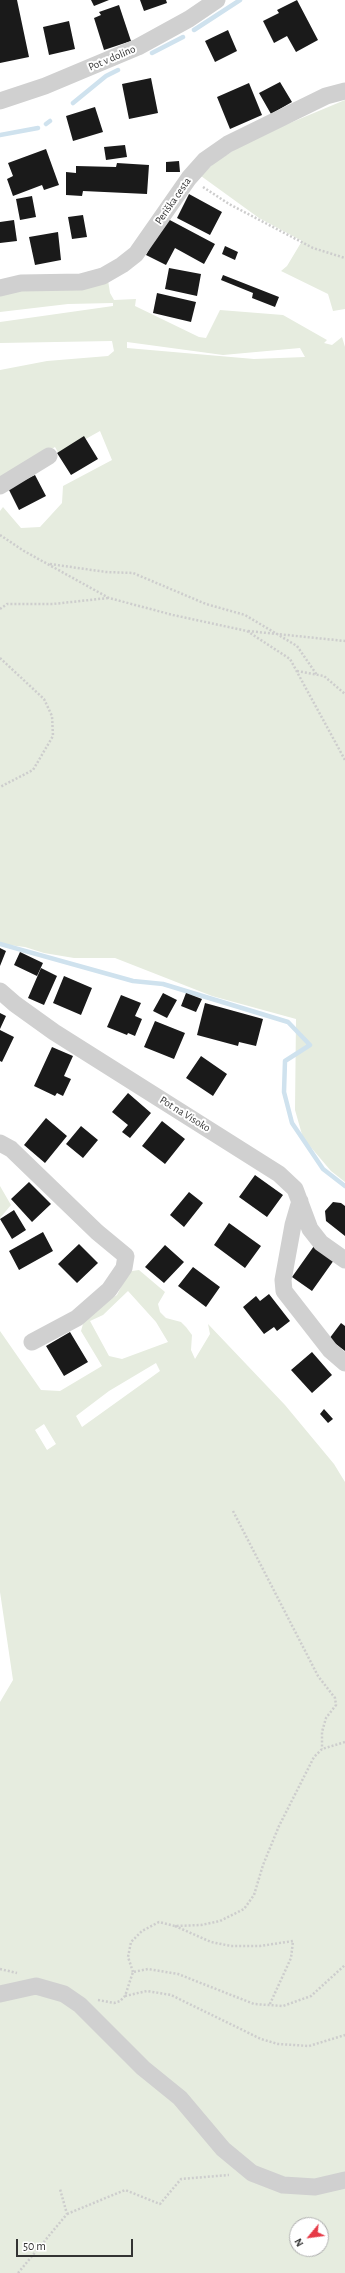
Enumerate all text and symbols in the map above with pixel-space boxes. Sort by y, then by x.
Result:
street label: Pot v dolino [86,42,138,74]
street label: Periška cesta [152,175,194,227]
street label: Pot na Visoko [157,1093,213,1135]
north arrow [289,2217,329,2257]
scale bar [18,2231,135,2257]
text: N [292,2237,306,2249]
text: 50 m [23,2240,46,2252]

